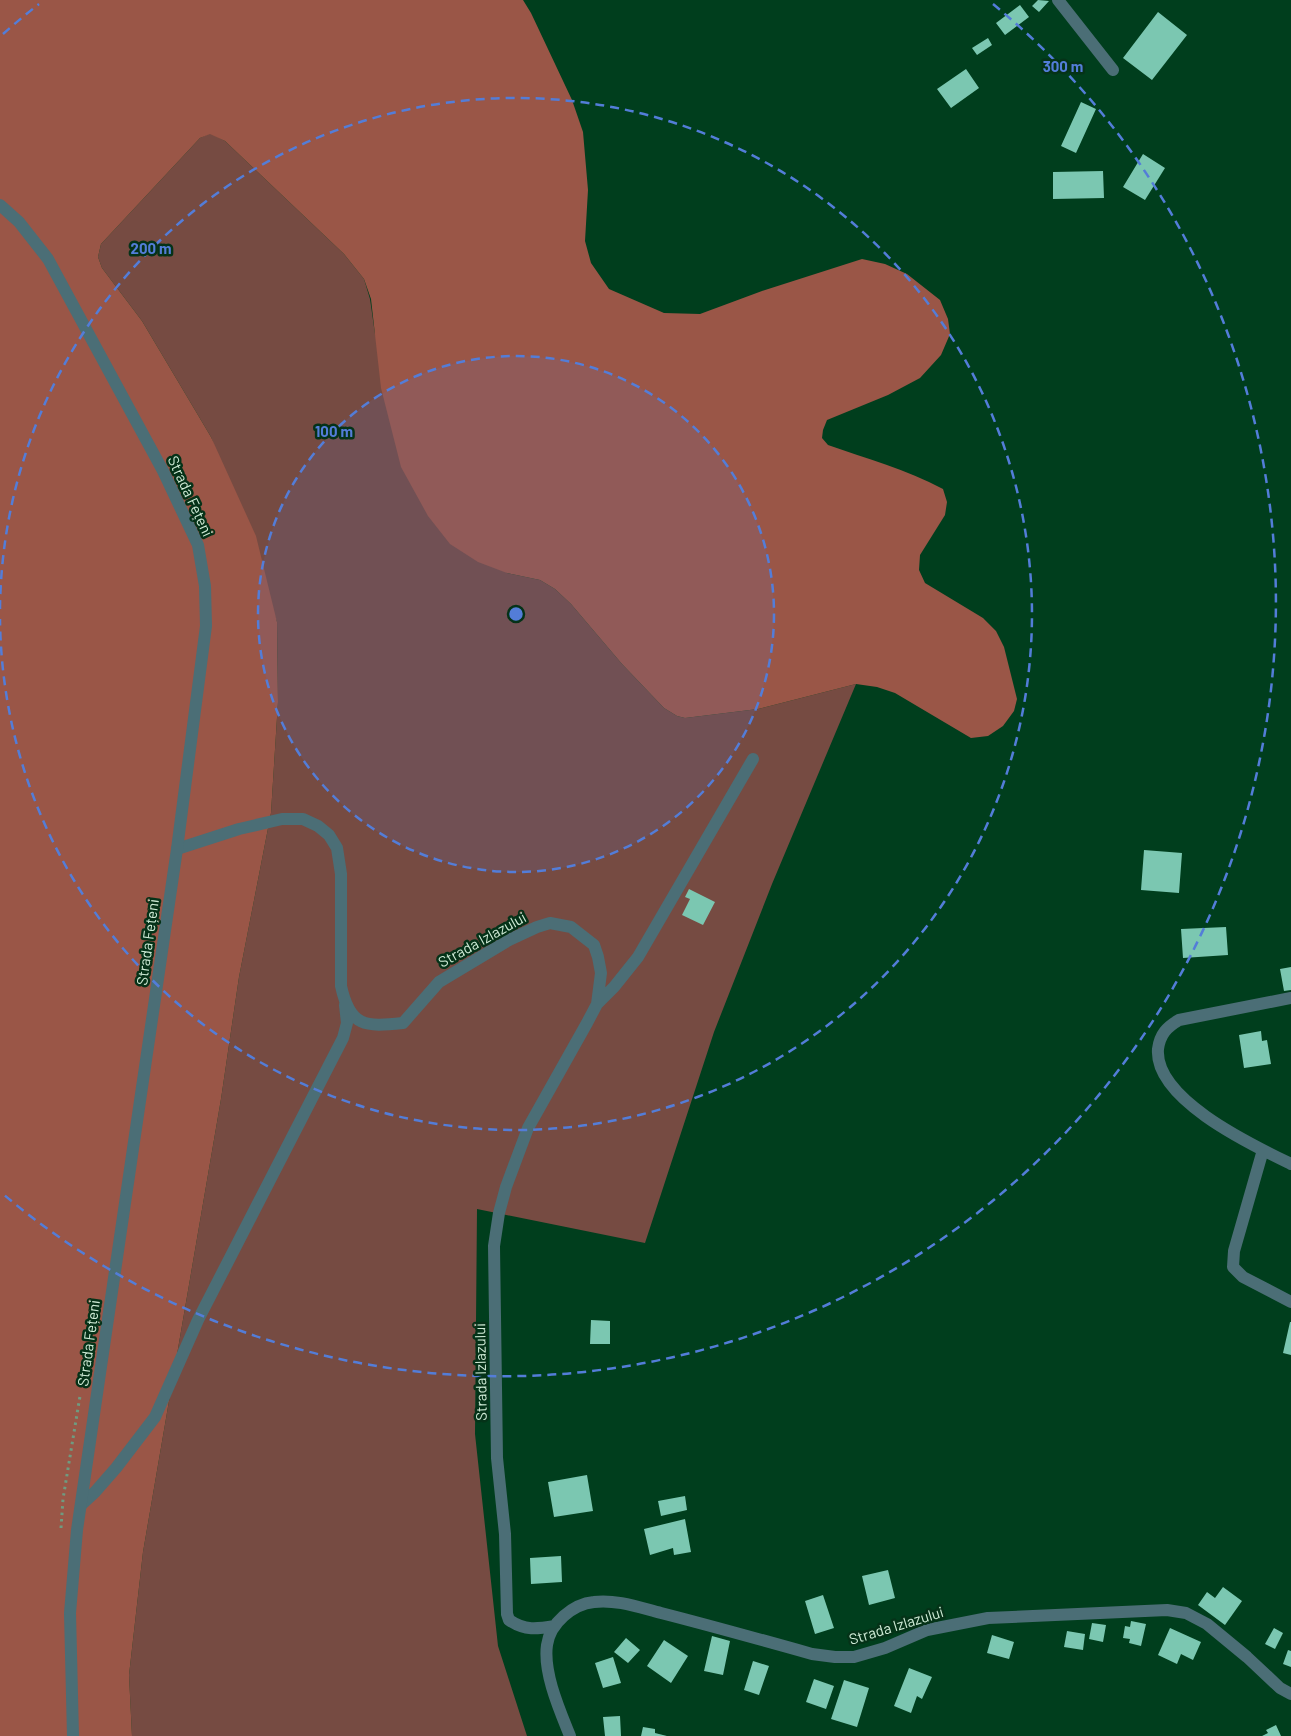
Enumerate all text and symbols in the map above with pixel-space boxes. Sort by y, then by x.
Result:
text: 300 m [1043,57,1083,75]
text: 200 m [130,239,172,257]
text: 100 m [315,422,353,440]
street label: Strada Fețeni [164,453,218,539]
centre of rings [507,605,525,623]
street label: Strada Fețeni [132,898,162,986]
street label: Strada Izlazului [435,907,529,971]
street label: Strada Fețeni [73,1299,103,1387]
street label: Strada Izlazului [470,1323,490,1421]
street label: Strada Izlazului [847,1602,945,1648]

